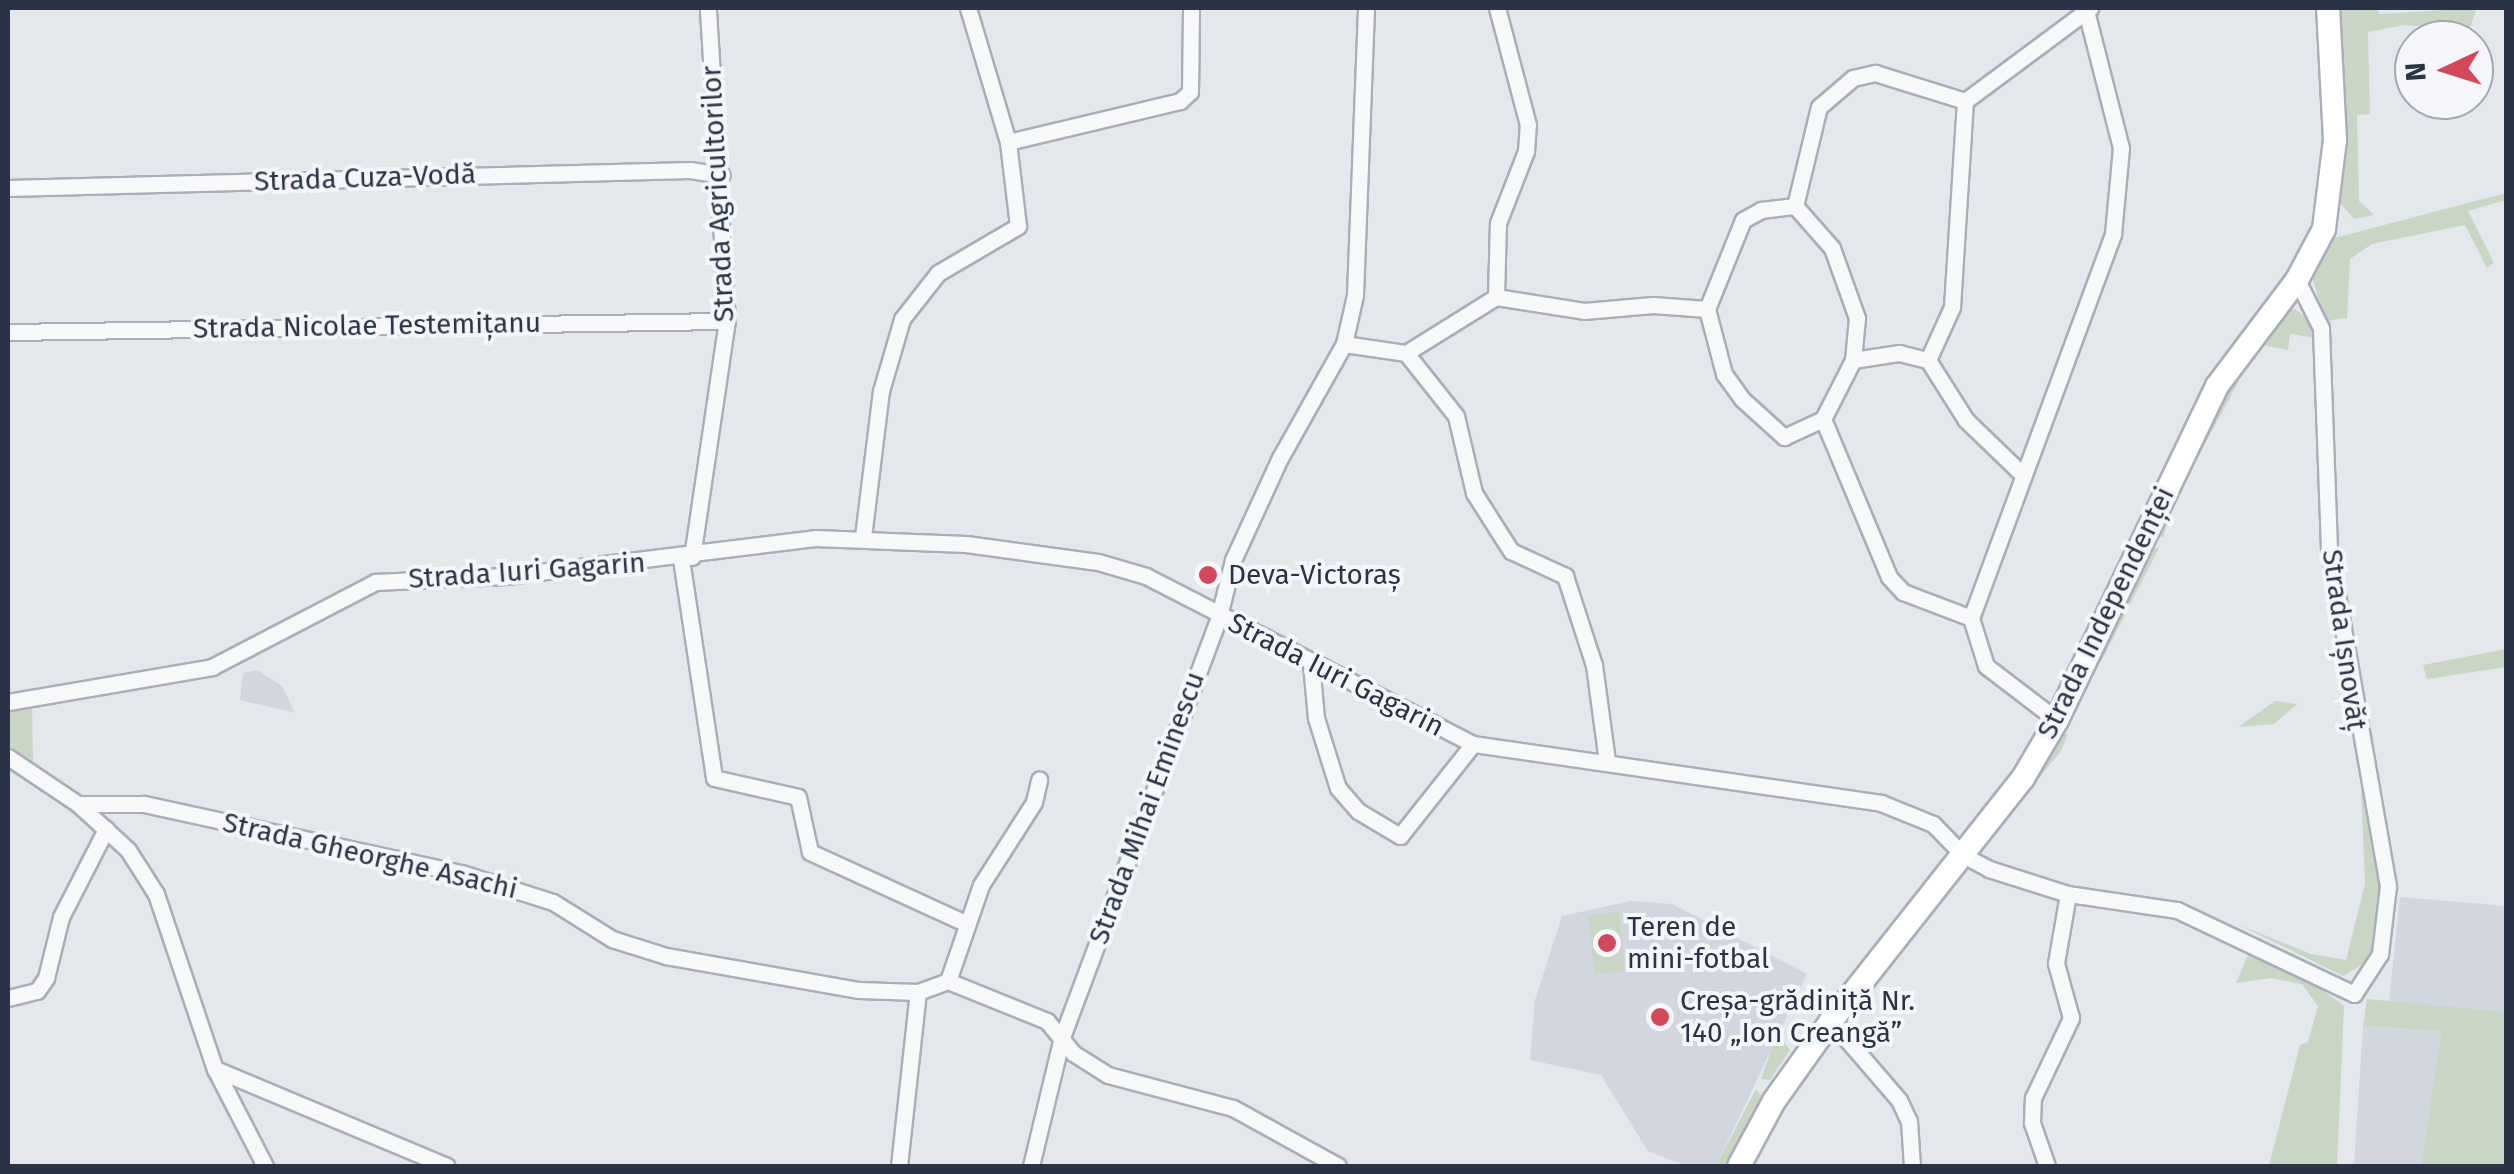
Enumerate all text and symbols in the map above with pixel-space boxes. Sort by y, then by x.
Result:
north arrow [2394,20,2494,120]
text: N [2398,62,2433,82]
street label: Strada Agricultorilor [695,65,741,323]
street label: Strada Cuza-Vodă [254,157,476,199]
street label: Strada Nicolae Testemițanu [193,306,541,346]
street label: Strada Independenței [2030,482,2182,744]
street label: Strada Iuri Gagarin [407,546,647,596]
street label: Strada Ișnovăț [2315,547,2373,733]
place label: Deva-Victoraș [1228,558,1401,592]
marker: Deva-Victoraș [1197,564,1219,586]
street label: Strada Iuri Gagarin [1223,606,1449,744]
street label: Strada Mihai Eminescu [1082,667,1212,949]
street label: Strada Gheorghe Asachi [219,806,521,906]
place label: Teren de mini-fotbal [1627,910,1769,976]
marker: Teren de mini-fotbal [1596,932,1618,954]
place label: Creșa-grădiniță Nr. 140 „Ion Creangă” [1680,984,1915,1050]
marker: Creșa-grădiniță Nr. 140 „Ion Creangă” [1649,1006,1671,1028]

